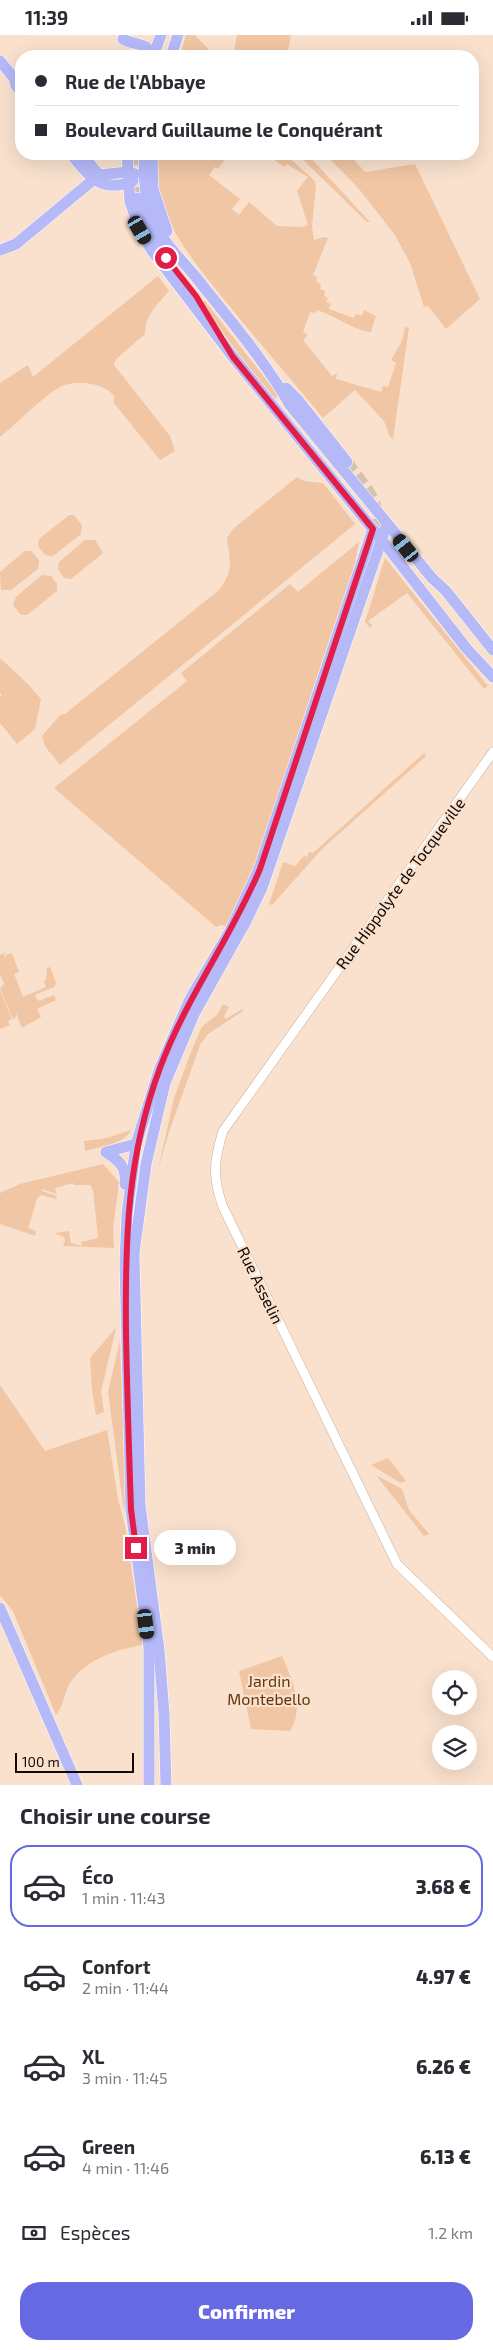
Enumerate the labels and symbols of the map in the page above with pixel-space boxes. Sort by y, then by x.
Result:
car [126,213,153,247]
route start [155,247,177,269]
car [390,532,421,564]
street label: Rue Hippolyte de Tocqueville [331,794,469,972]
street label: Rue Asselin [234,1243,288,1327]
callout: 3 min [154,1531,236,1565]
route end [125,1537,147,1559]
car [136,1608,155,1640]
park label: Jardin Montebello [227,1671,311,1708]
scale bar [15,1750,134,1773]

